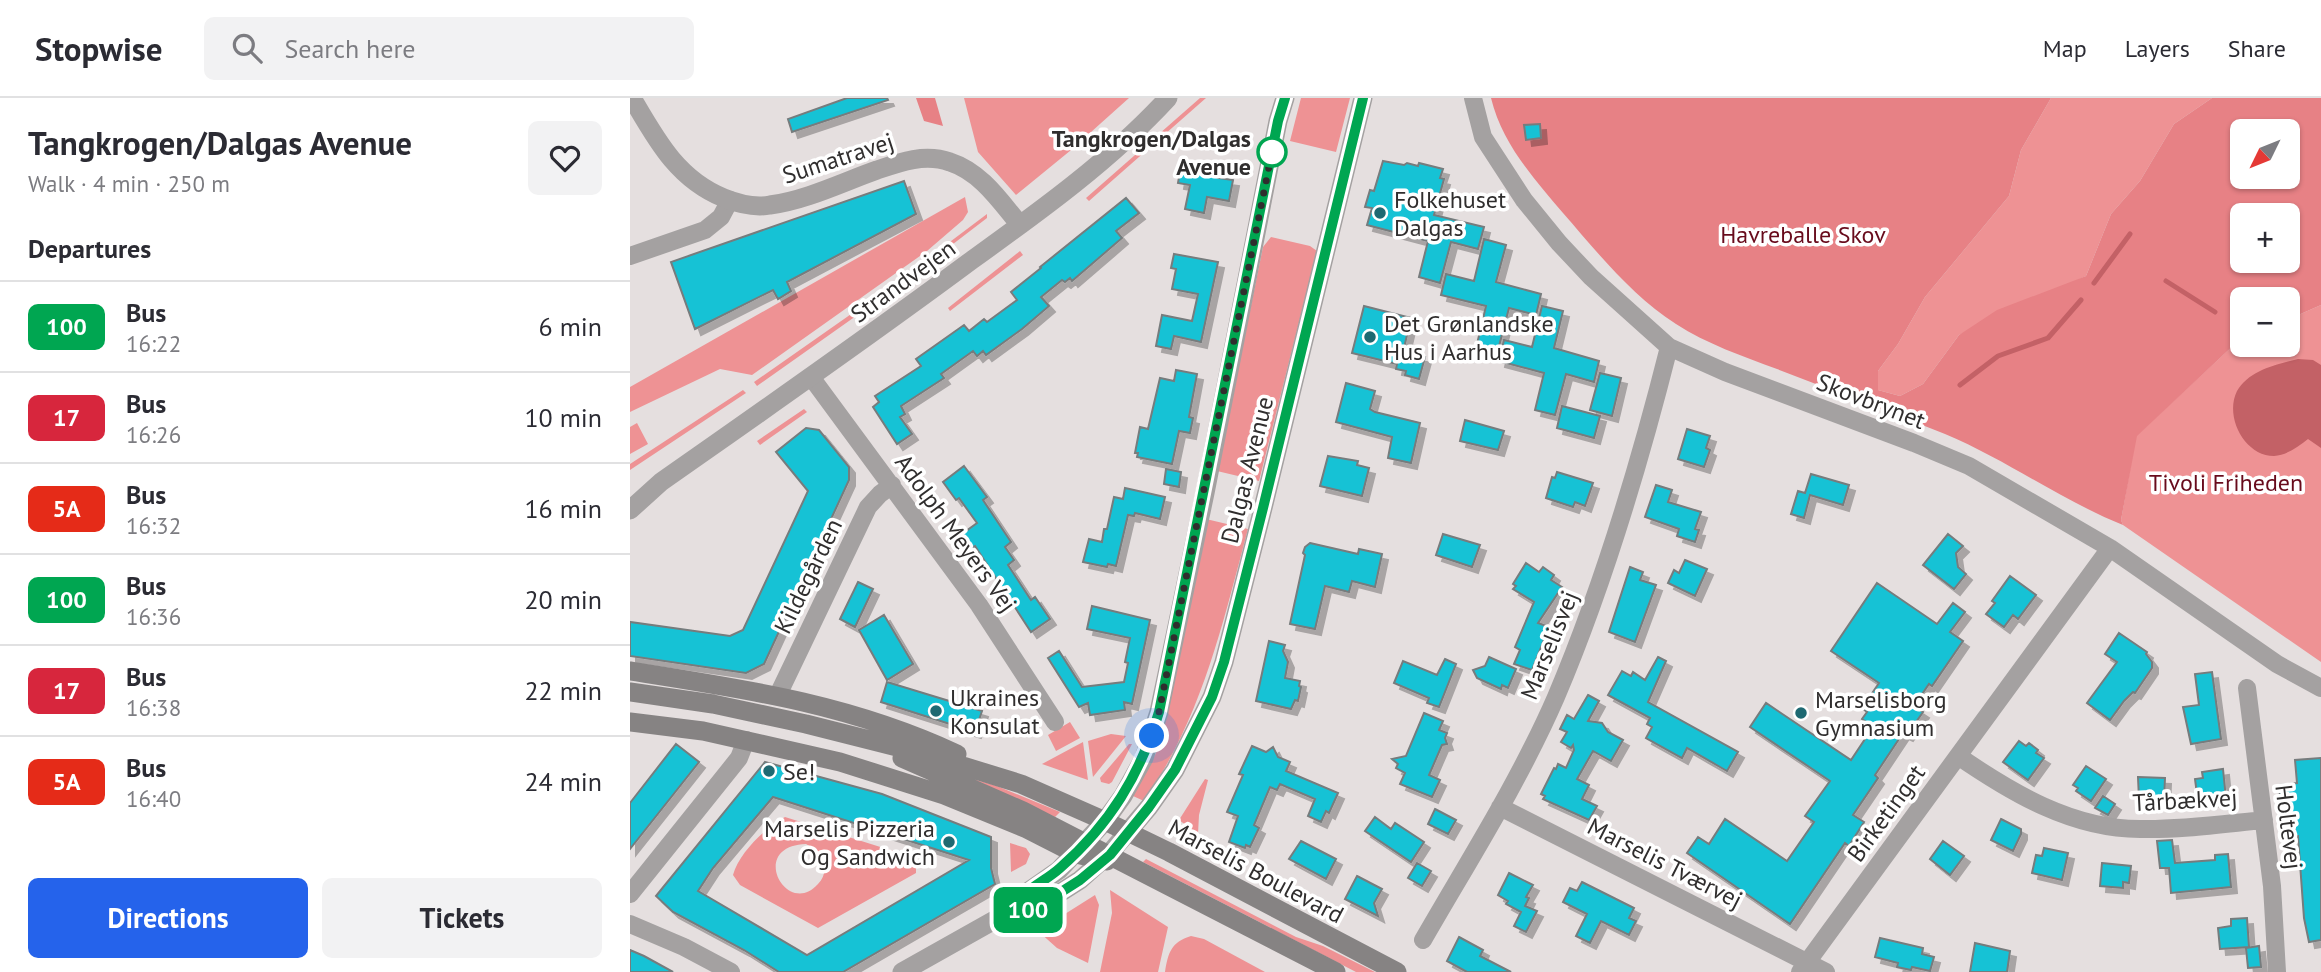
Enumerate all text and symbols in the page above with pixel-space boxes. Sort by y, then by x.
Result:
search box [204,17,694,80]
text: Stopwise [35,27,162,70]
icon: search [228,29,266,67]
text: Search here [284,32,416,65]
text: Map [2043,33,2087,64]
text: Layers [2125,33,2190,64]
text: Share [2228,33,2286,64]
north arrow [2230,119,2300,189]
map controls [2230,119,2300,357]
text: Tangkrogen/Dalgas Avenue [28,121,412,164]
button: heart [528,121,602,195]
place label: Tangkrogen/Dalgas Avenue [1052,123,1251,182]
street label: Sumatravej [778,125,898,191]
marker: Tangkrogen/Dalgas Avenue [1257,137,1287,167]
text: Walk · 4 min · 250 m [28,169,230,198]
place label: Folkehuset Dalgas [1394,184,1506,243]
button: + [2230,203,2300,273]
marker: Folkehuset Dalgas [1372,205,1388,221]
park label: Havreballe Skov [1720,219,1886,250]
text: Departures [28,232,151,265]
street label: Strandvejen [844,233,962,329]
button: − [2230,287,2300,357]
text: Bus [126,296,166,329]
place label: Det Grønlandske Hus i Aarhus [1384,308,1554,367]
text: 6 min [539,310,602,343]
text: 100 [46,311,87,342]
text: 16:22 [126,329,181,358]
marker: Det Grønlandske Hus i Aarhus [1362,329,1378,345]
street label: Skovbrynet [1812,366,1930,436]
text: Bus [126,387,166,420]
street label: Dalgas Avenue [1214,393,1280,547]
text: 10 min [524,401,602,434]
text: 17 [53,402,80,433]
text: 16:26 [126,420,181,449]
street label: Adolph Meyers Vej [888,448,1024,618]
park label: Tivoli Friheden [2149,467,2303,498]
text: Bus [126,478,166,511]
text: 16 min [524,492,602,525]
text: 5A [52,493,81,524]
text: 16:32 [126,511,181,540]
street label: Kildegården [767,513,849,639]
text: Bus [126,569,166,602]
text: 20 min [524,583,602,616]
text: 100 [46,584,87,615]
street label: Marselisvej [1513,586,1585,704]
text: 16:36 [126,602,181,631]
text: Bus [126,660,166,693]
text: 22 min [524,674,602,707]
text: 17 [53,675,80,706]
place label: Ukraines Konsulat [950,682,1040,741]
place label: Marselisborg Gymnasium [1815,684,1947,743]
text: 16:38 [126,693,181,722]
marker: Ukraines Konsulat [928,703,944,719]
marker: Marselisborg Gymnasium [1793,705,1809,721]
your location [1134,718,1169,753]
text: Bus [126,751,166,784]
place label: Se! [783,756,815,787]
street label: Birketinget [1840,758,1932,868]
marker: Se! [761,763,777,779]
text: 24 min [524,765,602,798]
text: 5A [52,766,81,797]
street label: Tårbækvej [2132,782,2238,818]
street label: Holtevej [2268,783,2310,871]
text: 16:40 [126,784,181,813]
street label: Marselis Tværvej [1582,811,1748,915]
street label: Marselis Boulevard [1163,812,1349,930]
place label: Marselis Pizzeria Og Sandwich [764,813,935,872]
marker: Marselis Pizzeria Og Sandwich [941,834,957,850]
button: Directions [28,878,308,958]
button: Tickets [322,878,602,958]
line badge: 100 [988,887,1068,933]
text: 100 [1008,894,1048,925]

